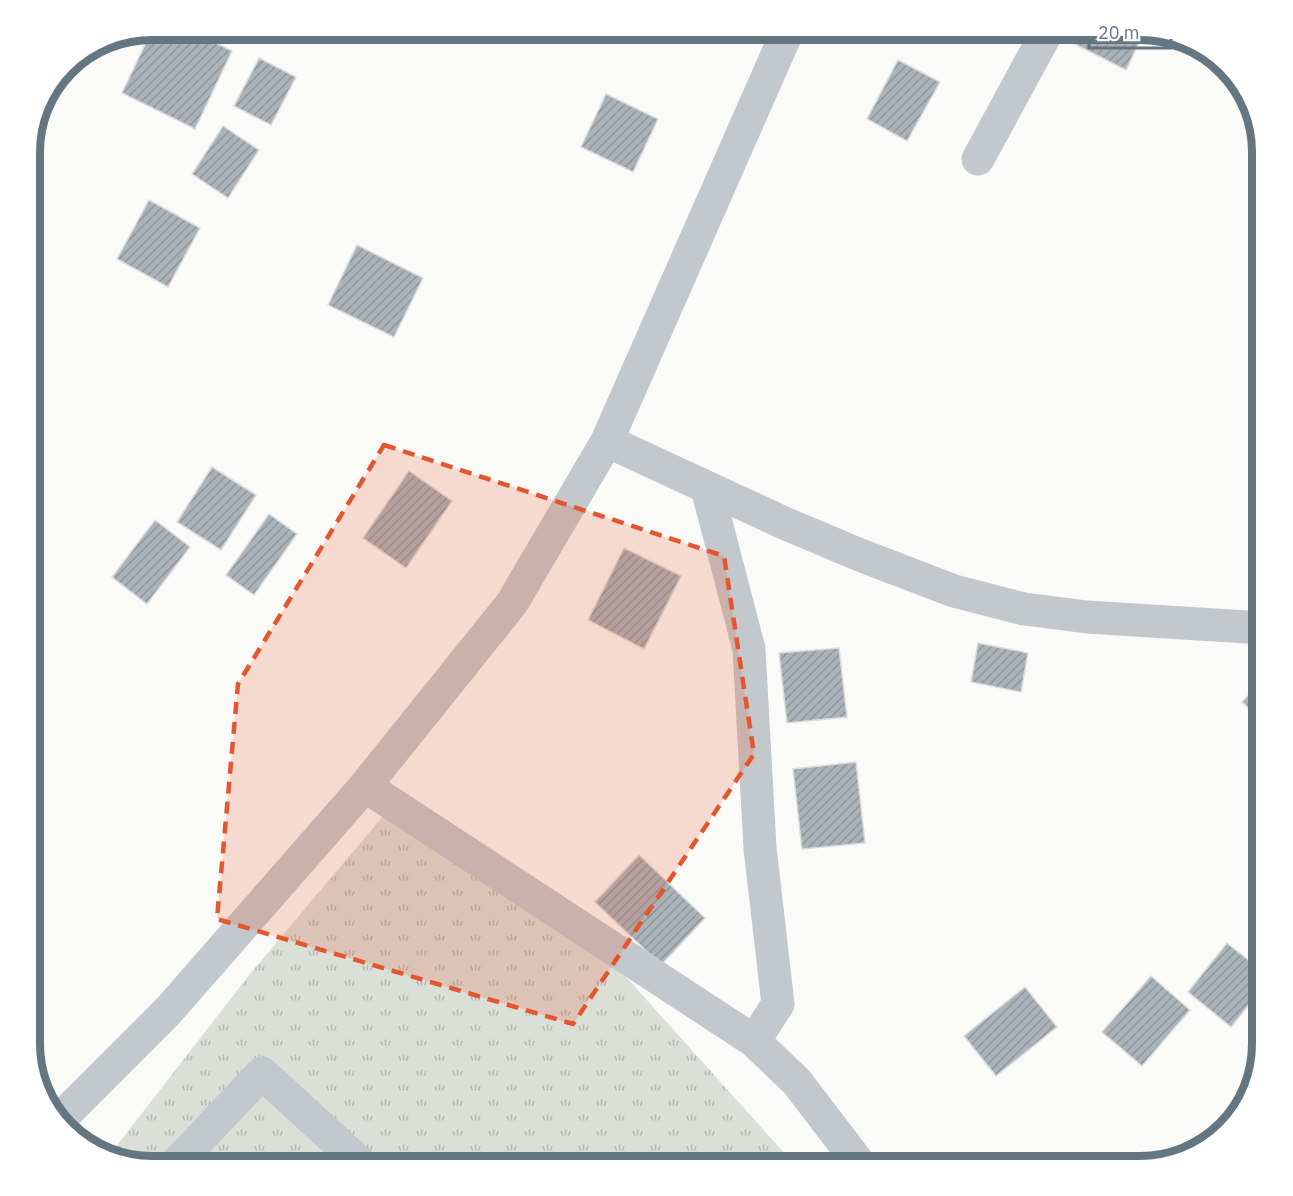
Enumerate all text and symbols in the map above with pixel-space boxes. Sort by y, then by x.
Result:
scale bar [1089,12,1172,50]
text: 20 m [1098,21,1140,44]

